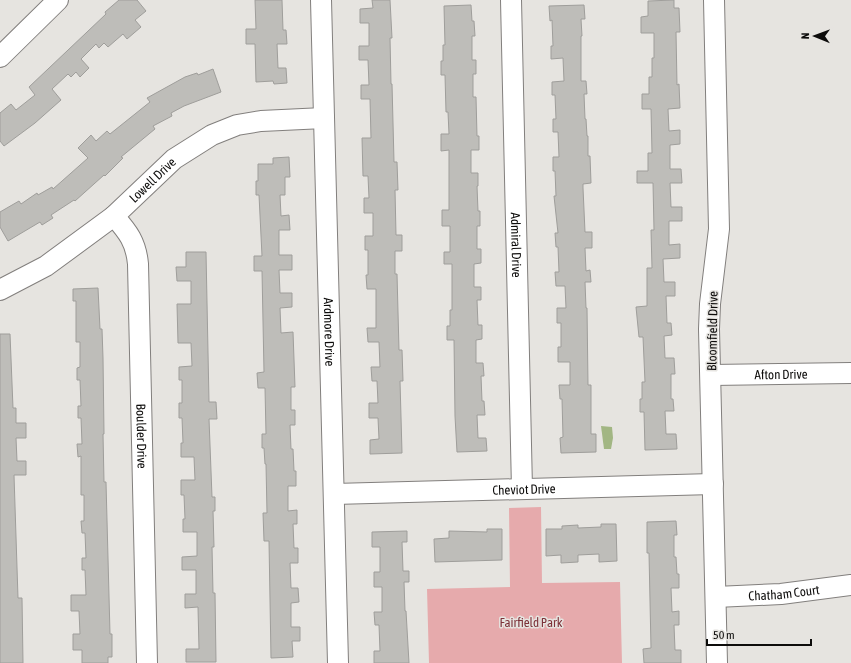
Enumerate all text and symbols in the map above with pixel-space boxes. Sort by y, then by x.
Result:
north arrow [795,16,835,56]
text: N [799,32,811,39]
street label: Lowell Drive [126,154,179,206]
street label: Admiral Drive [508,212,524,278]
street label: Bloomfield Drive [704,291,721,371]
street label: Ardmore Drive [321,297,337,367]
street label: Afton Drive [754,367,808,382]
street label: Boulder Drive [133,404,150,469]
street label: Cheviot Drive [492,481,556,498]
street label: Chatham Court [748,582,820,603]
park label: Fairfield Park [499,615,563,630]
scale bar [707,621,811,647]
text: 50 m [713,628,735,642]

